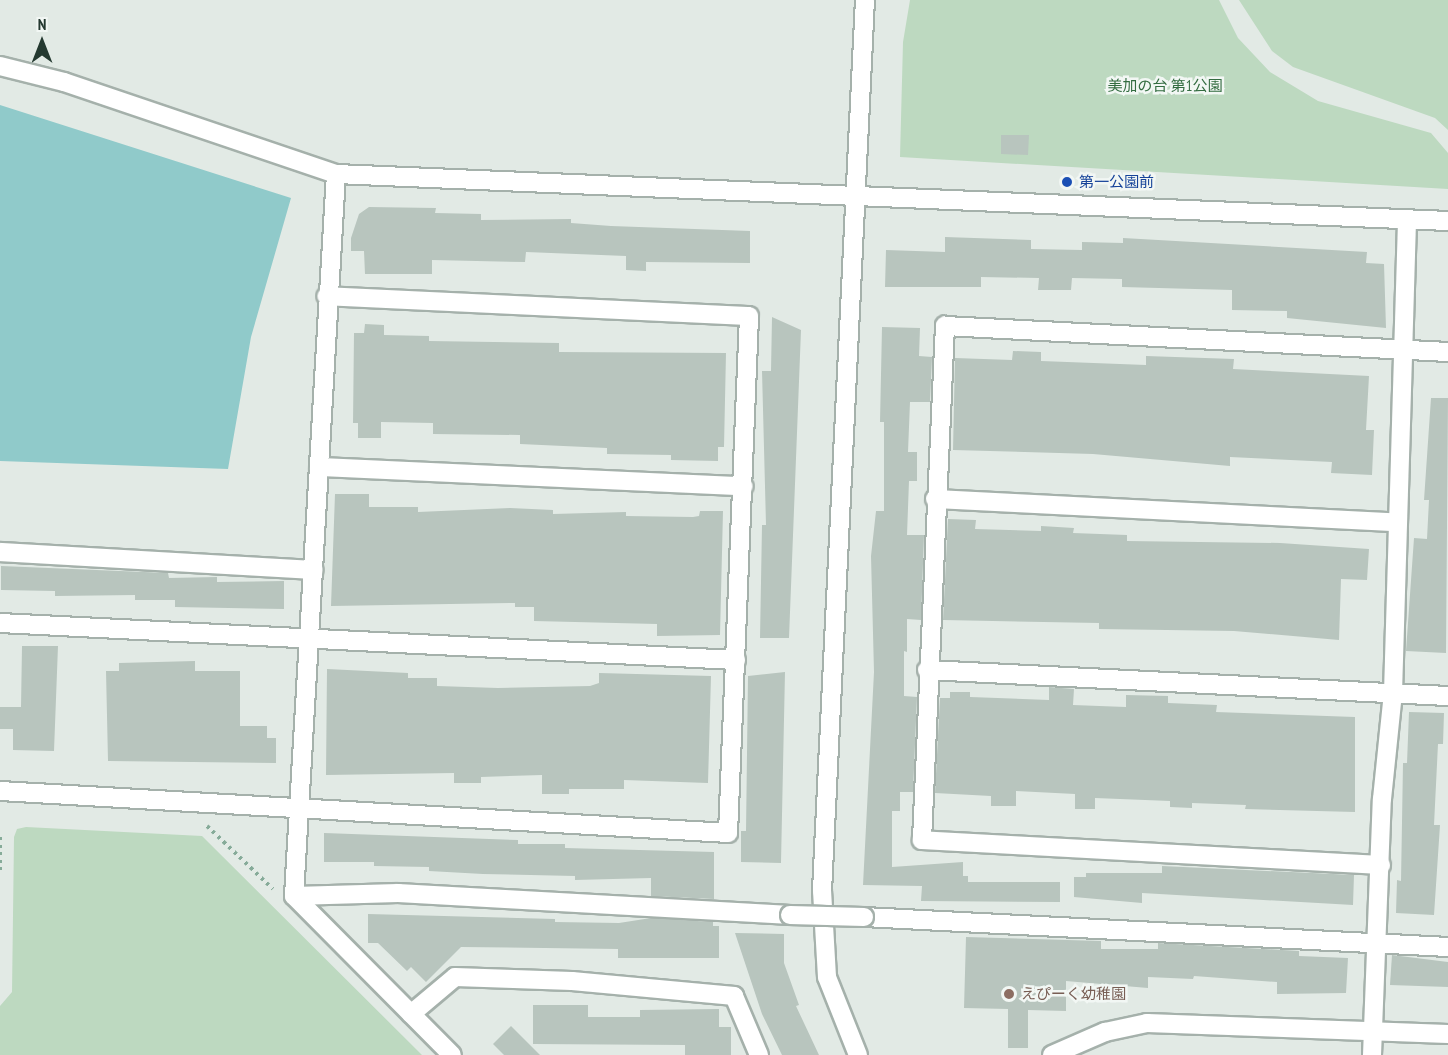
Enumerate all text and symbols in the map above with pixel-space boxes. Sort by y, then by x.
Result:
north arrow [12,12,72,72]
text: N [38,14,46,34]
park label: 美加の台 第1公園 [1108,77,1222,95]
place label: 第一公園前 [1079,173,1154,191]
marker: 第一公園前 [1060,175,1074,189]
place label: えぴーく幼稚園 [1021,985,1126,1003]
marker: えぴーく幼稚園 [1002,987,1016,1001]

